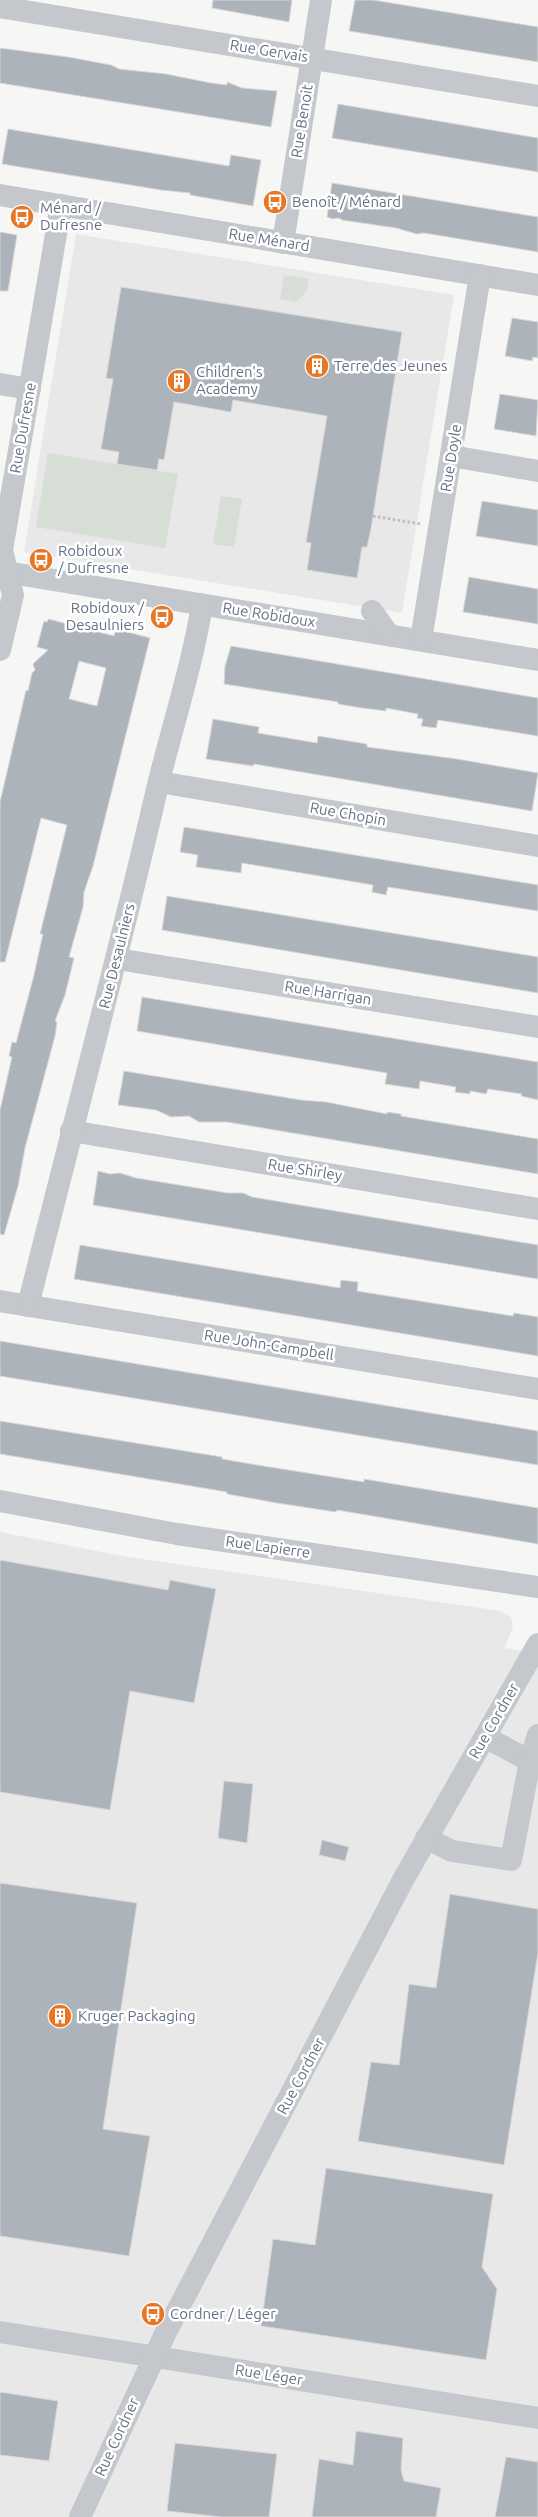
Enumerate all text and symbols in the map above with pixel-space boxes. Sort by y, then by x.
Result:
street label: Rue Gervais [229,36,309,65]
street label: Rue Benoit [287,83,316,159]
bus stop icon: Benoît / Ménard [262,189,288,215]
place label: Benoît / Ménard [292,193,401,210]
place label: Ménard / Dufresne [40,199,102,233]
bus stop icon: Ménard / Dufresne [9,204,35,230]
street label: Rue Ménard [227,225,311,254]
building icon: Terre des Jeunes [304,353,330,379]
place label: Terre des Jeunes [334,357,448,374]
place label: Children's Academy [196,363,262,397]
building icon: Children's Academy [166,368,192,394]
street label: Rue Dufresne [6,381,39,475]
street label: Rue Doyle [437,423,464,493]
place label: Robidoux / Dufresne [57,542,129,576]
bus stop icon: Robidoux / Dufresne [28,547,54,573]
place label: Robidoux / Desaulniers [66,599,144,633]
street label: Rue Robidoux [221,599,317,630]
bus stop icon: Robidoux / Desaulniers [149,604,175,630]
street label: Rue Chopin [309,798,388,829]
street label: Rue Desaulniers [95,901,138,1010]
street label: Rue Harrigan [283,977,373,1008]
street label: Rue Shirley [267,1155,343,1184]
street label: Rue John-Campbell [203,1326,335,1363]
street label: Rue Lapierre [225,1532,312,1561]
street label: Rue Cordner [465,1680,522,1762]
building icon: Kruger Packaging [47,2003,73,2029]
place label: Kruger Packaging [78,2007,196,2024]
street label: Rue Cordner [273,2034,328,2117]
bus stop icon: Cordner / Léger [140,2301,166,2327]
place label: Cordner / Léger [170,2305,276,2322]
street label: Rue Léger [234,2361,304,2388]
street label: Rue Cordner [91,2395,142,2479]

